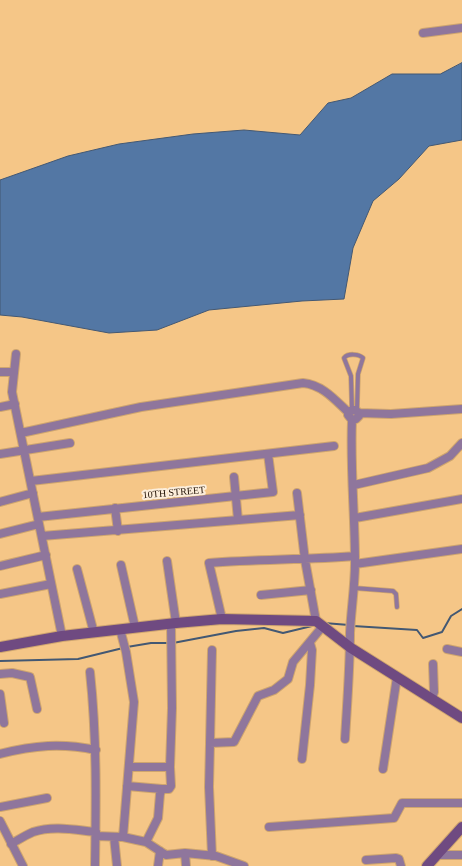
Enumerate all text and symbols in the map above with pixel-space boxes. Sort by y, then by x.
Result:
street label: 10TH STREET [142,484,206,502]

